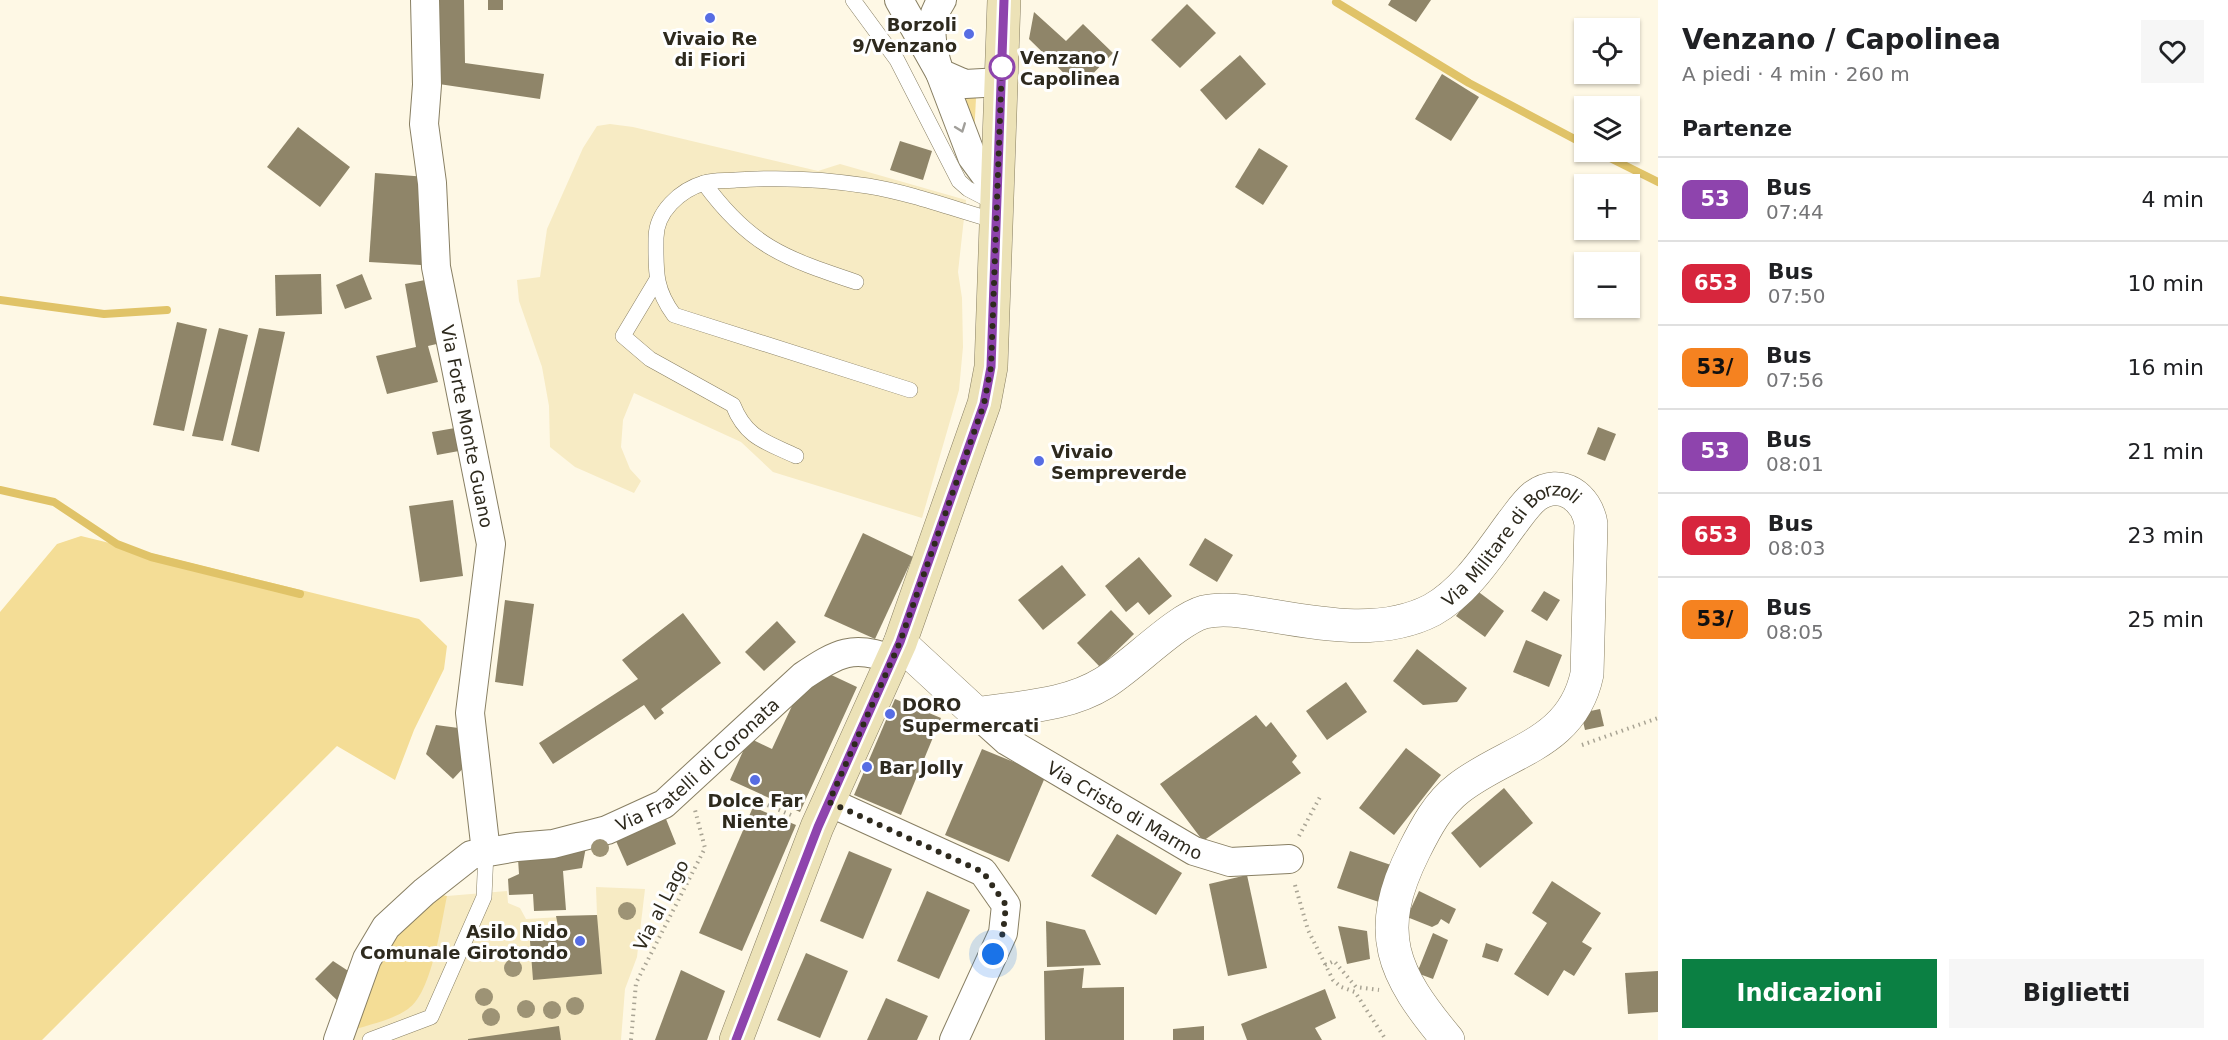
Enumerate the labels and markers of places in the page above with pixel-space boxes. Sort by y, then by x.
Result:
marker: Vivaio Re di Fiori [703,11,717,25]
place label: Borzoli 9/Venzano [852,14,957,56]
marker: Borzoli 9/Venzano [962,27,976,41]
place label: Vivaio Re di Fiori [663,28,757,70]
place label: Venzano / Capolinea [1020,47,1120,89]
marker: Venzano / Capolinea [989,54,1015,80]
place label: Vivaio Sempreverde [1051,441,1187,483]
marker: Vivaio Sempreverde [1032,454,1046,468]
place label: DORO Supermercati [902,694,1039,736]
marker: DORO Supermercati [883,707,897,721]
place label: Bar Jolly [879,757,963,778]
marker: Bar Jolly [860,760,874,774]
marker: Dolce Far Niente [748,773,762,787]
place label: Dolce Far Niente [708,790,803,832]
place label: Asilo Nido Comunale Girotondo [360,921,568,963]
marker: Asilo Nido Comunale Girotondo [573,934,587,948]

